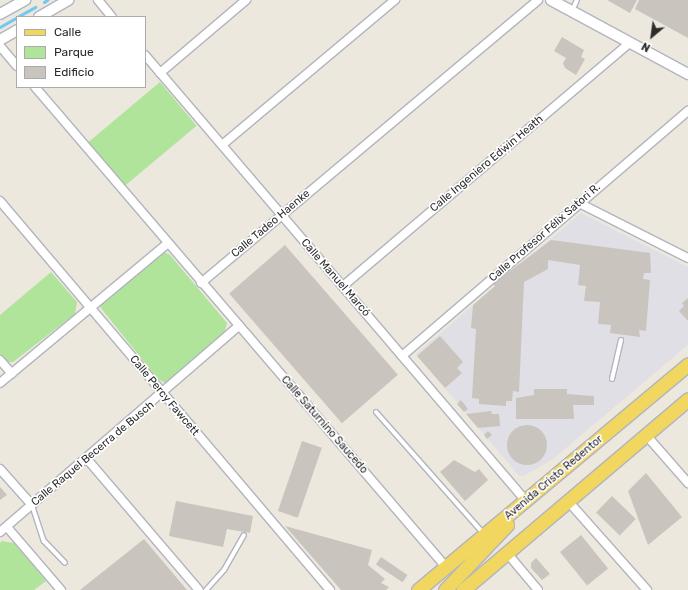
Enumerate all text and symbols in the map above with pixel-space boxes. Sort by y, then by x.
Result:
legend [16,16,146,88]
north arrow [632,16,672,56]
text: Calle [54,25,81,39]
text: N [639,39,653,55]
text: Parque [54,45,94,59]
text: Edificio [54,65,94,79]
street label: Calle Ingeniero Edwin Heath [428,113,546,215]
street label: Calle Profesor Félix Satori R. [487,181,603,285]
street label: Calle Tadeo Haenke [229,187,313,261]
street label: Calle Manuel Marcó [298,237,372,319]
street label: Calle Percy Fawcett [126,353,202,439]
street label: Calle Saturnino Saucedo [278,373,370,477]
street label: Calle Raquel Becerra de Busch [29,399,157,509]
street label: Avenida Cristo Redentor [502,433,606,523]

